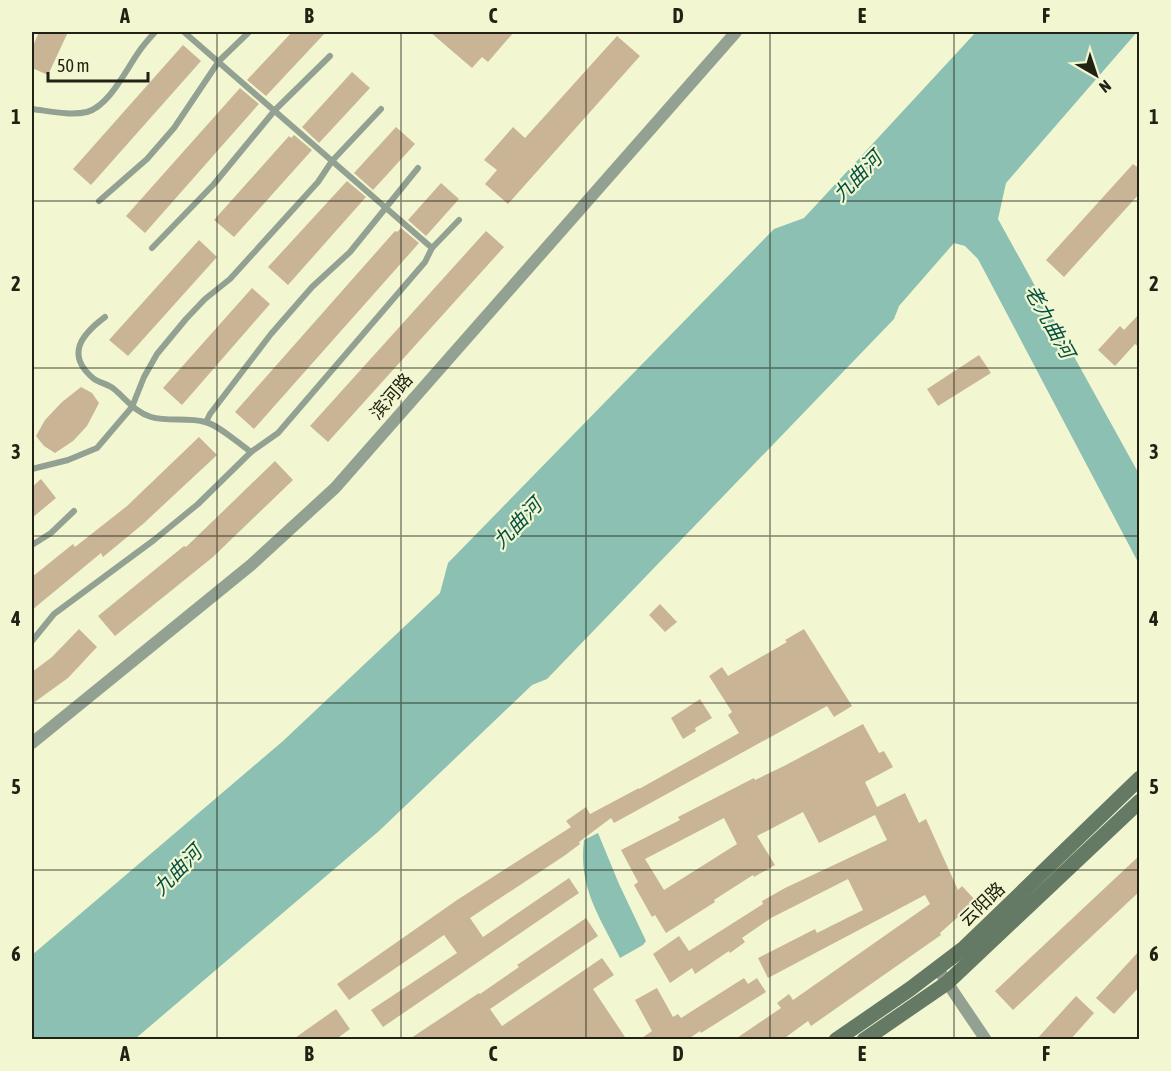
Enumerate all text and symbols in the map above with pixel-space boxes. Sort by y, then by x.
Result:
text: A [119,4,130,27]
text: B [304,4,314,27]
text: C [489,4,498,27]
text: D [672,4,684,27]
text: E [858,4,867,27]
text: F [1042,4,1050,27]
scale bar [48,45,148,83]
north arrow [1066,45,1126,105]
text: 50 m [57,55,89,76]
text: N [1096,77,1115,97]
text: 1 [11,105,21,128]
text: 1 [1149,105,1159,128]
water label: 九曲河 [828,144,889,206]
text: 2 [11,272,21,295]
text: 2 [1149,272,1159,295]
water label: 老九曲河 [1021,280,1081,365]
street label: 滨河路 [365,369,417,423]
text: 3 [11,440,21,463]
text: 3 [1149,440,1159,463]
water label: 九曲河 [488,491,549,553]
text: 4 [10,607,21,630]
text: 4 [1148,607,1159,630]
text: 5 [11,775,21,798]
text: 5 [1149,775,1159,798]
water label: 九曲河 [148,838,209,900]
street label: 云阳路 [955,878,1009,930]
text: 6 [11,942,21,965]
text: 6 [1149,942,1159,965]
text: A [119,1042,130,1065]
text: B [304,1042,314,1065]
text: C [489,1042,498,1065]
text: D [672,1042,684,1065]
text: E [858,1042,867,1065]
text: F [1042,1042,1050,1065]

